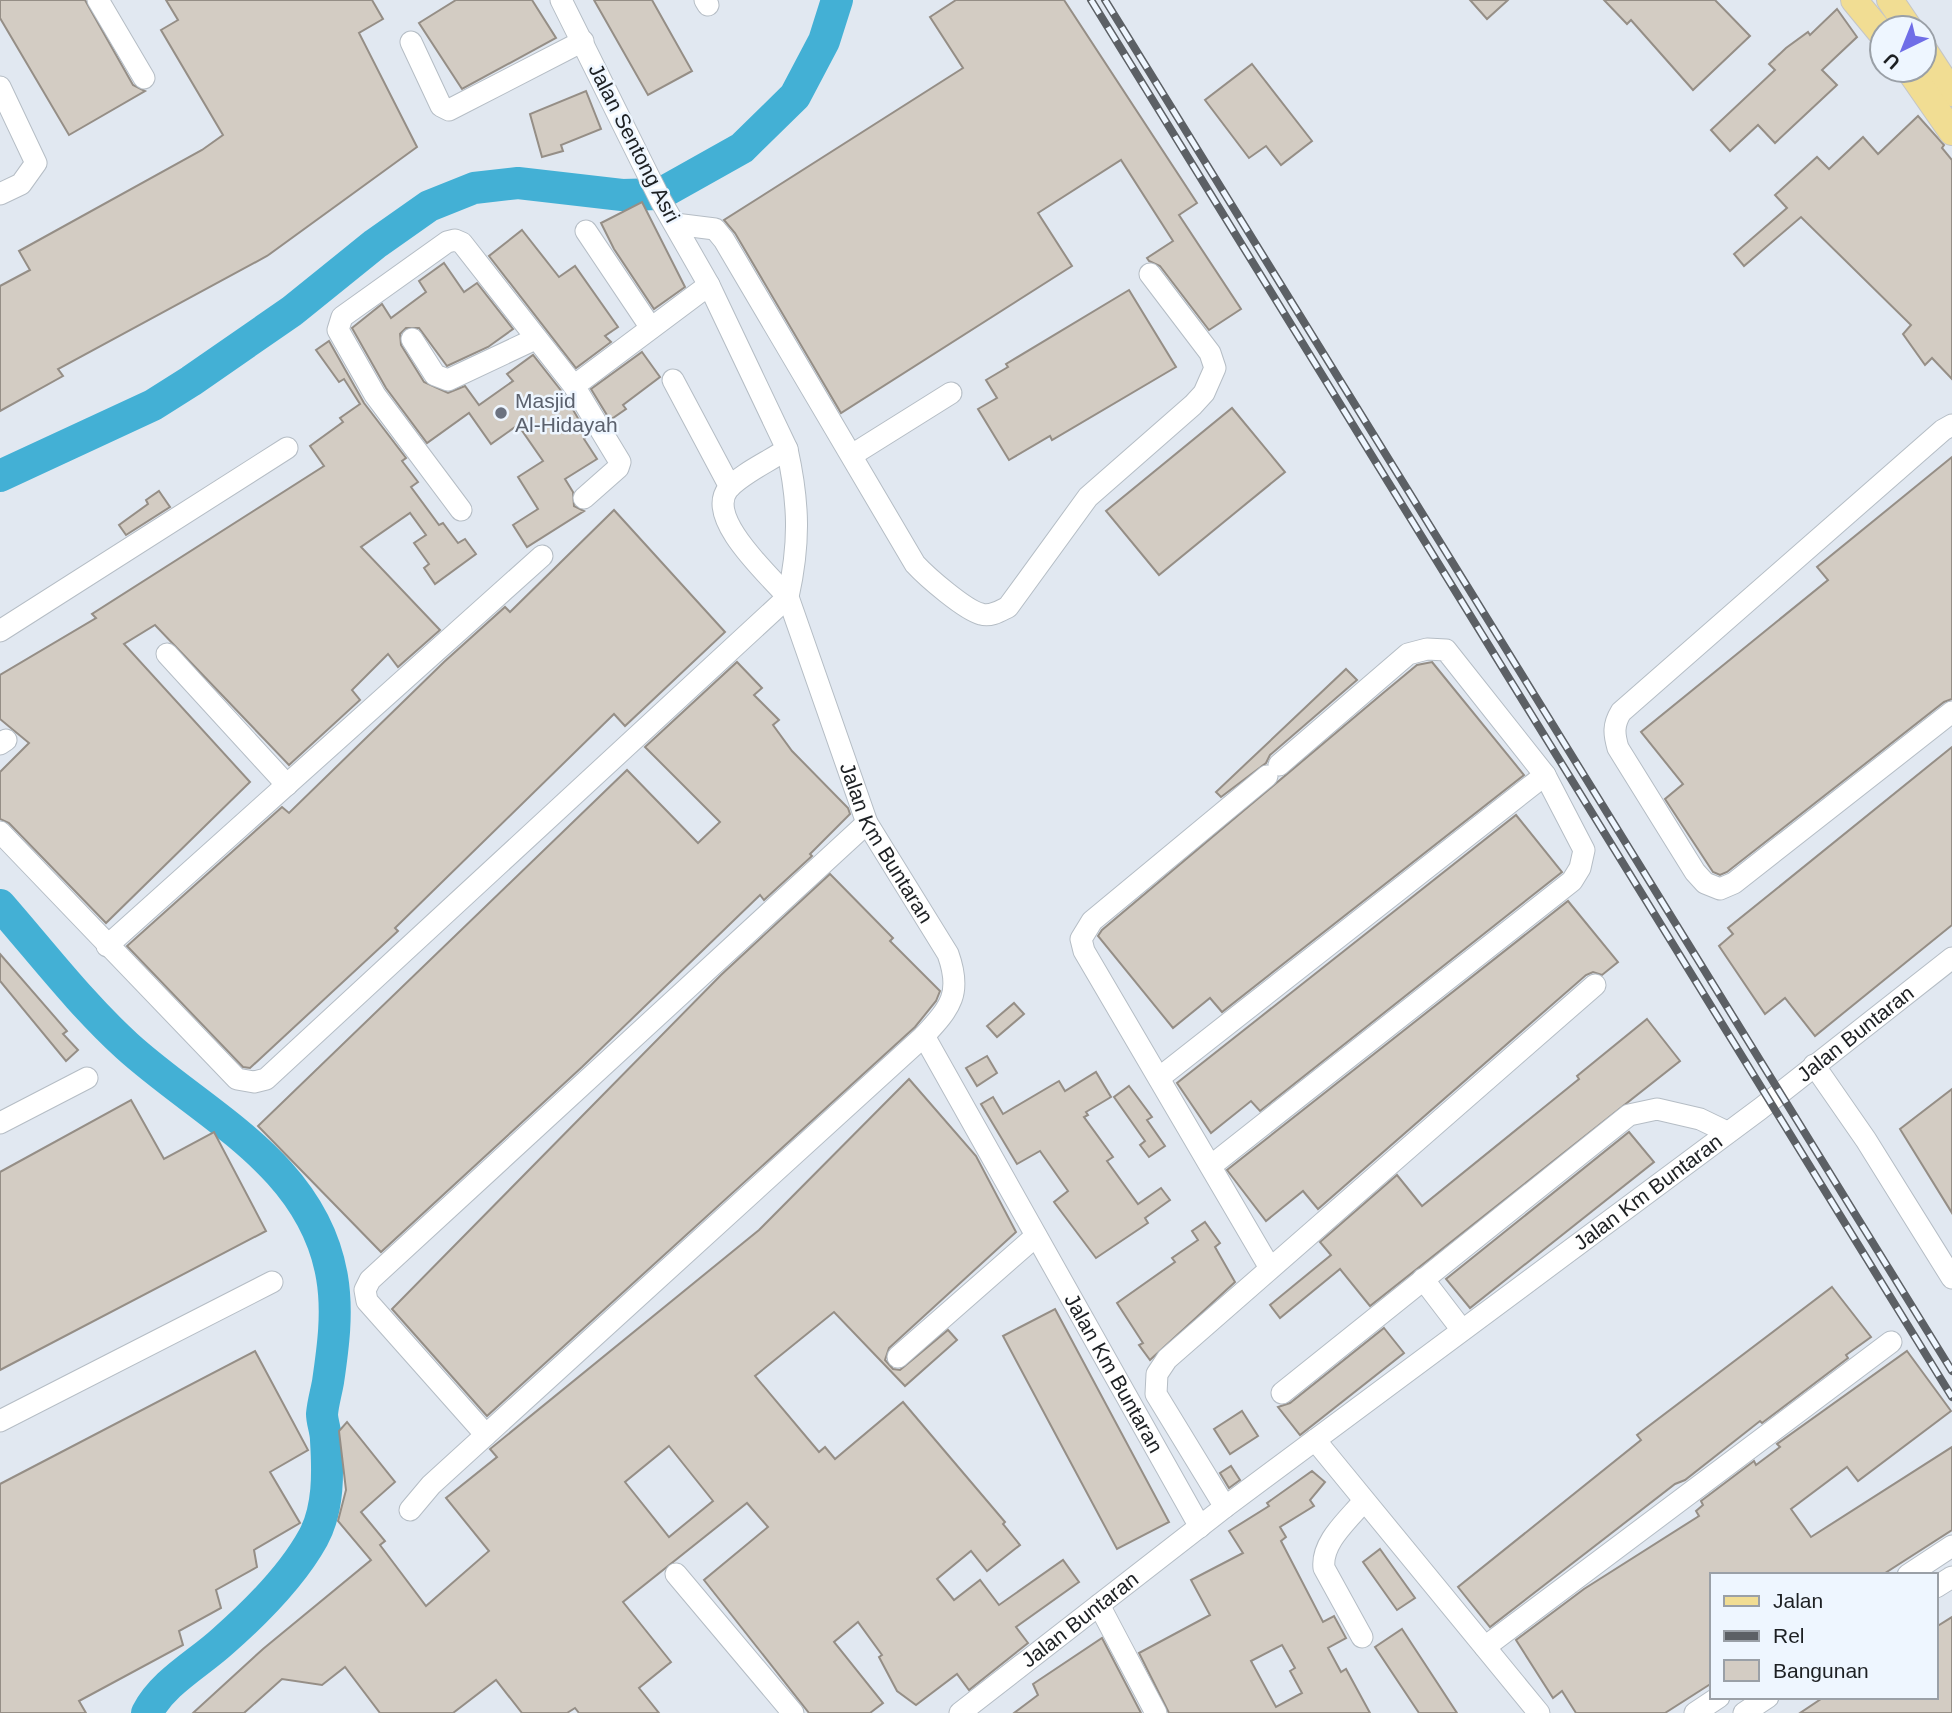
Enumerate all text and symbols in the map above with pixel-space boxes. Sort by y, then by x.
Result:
north arrow [1868,14,1938,84]
text: U [1880,49,1904,73]
street label: Jalan Sentong Asri [584,60,684,226]
place label: Masjid Al-Hidayah [515,389,618,436]
marker: Masjid Al-Hidayah [493,405,509,421]
street label: Jalan Km Buntaran [836,759,938,927]
street label: Jalan Buntaran [1793,981,1918,1086]
street label: Jalan Km Buntaran [1569,1129,1726,1254]
street label: Jalan Km Buntaran [1060,1289,1168,1457]
street label: Jalan Buntaran [1017,1567,1143,1672]
legend [1710,1573,1938,1699]
text: Jalan [1773,1589,1823,1612]
text: Rel [1773,1624,1805,1647]
text: Bangunan [1773,1659,1869,1682]

